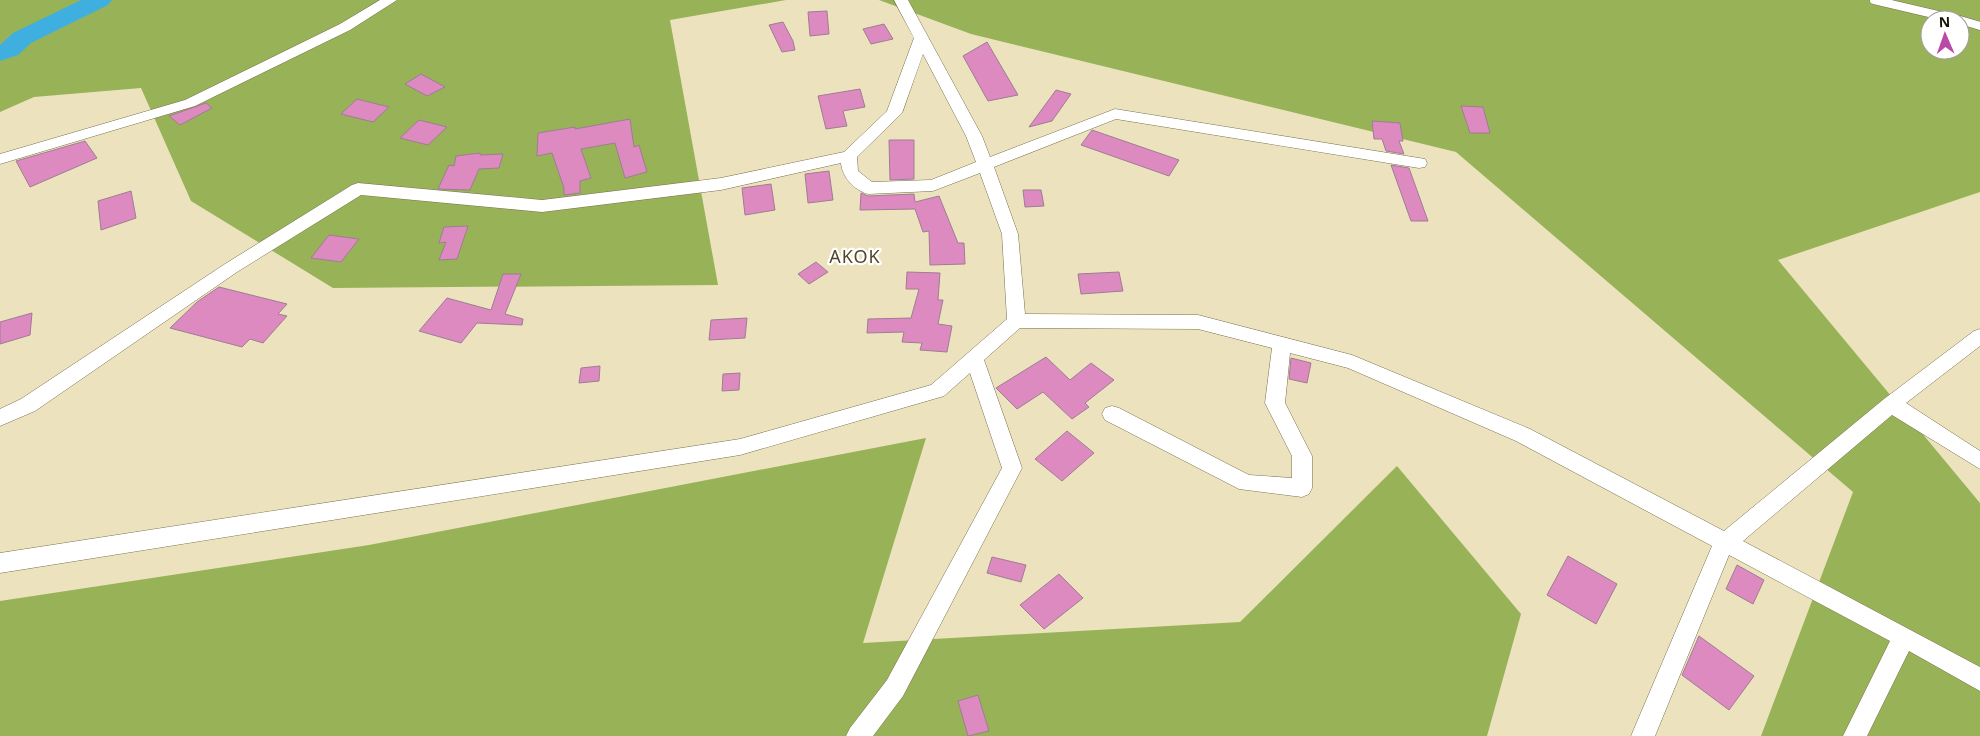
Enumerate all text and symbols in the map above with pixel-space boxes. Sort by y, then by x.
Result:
north arrow [1920,10,1970,60]
text: N [1939,12,1951,31]
district label: AKOK [829,244,881,268]

